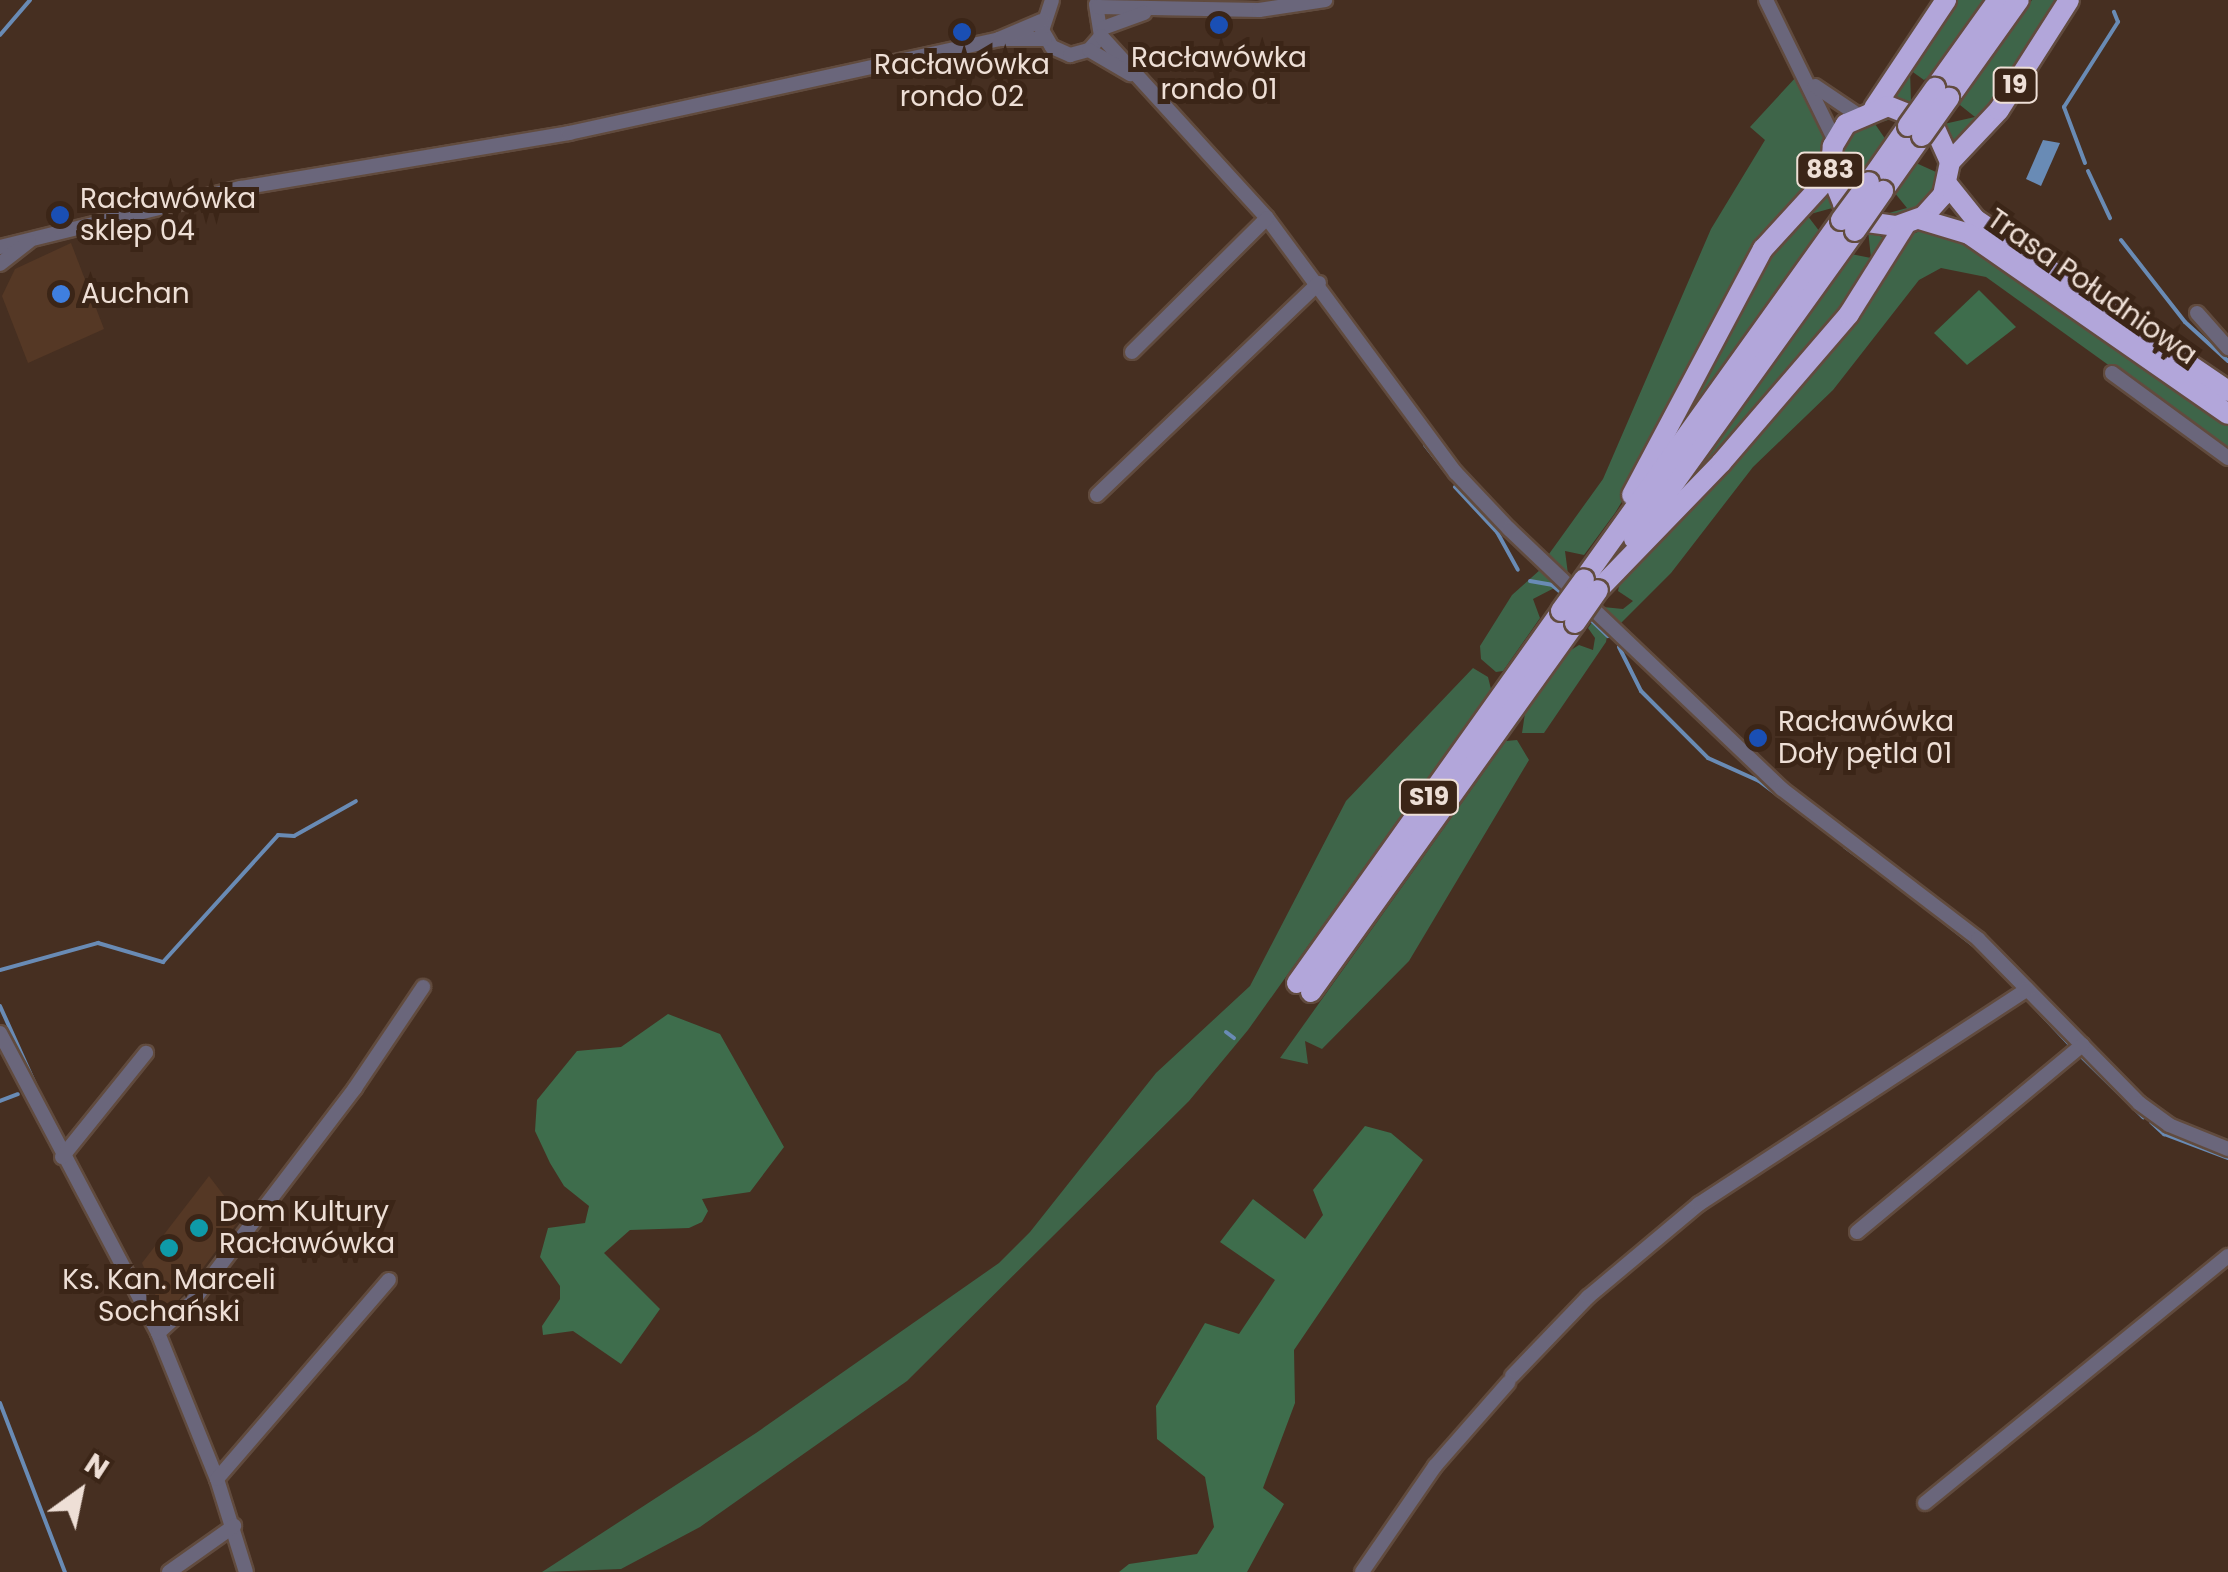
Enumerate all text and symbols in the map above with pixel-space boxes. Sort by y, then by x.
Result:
marker: Racławówka rondo 01 [1208,14,1230,36]
marker: Racławówka rondo 02 [951,21,973,43]
place label: Racławówka rondo 01 [1131,41,1307,107]
place label: Racławówka rondo 02 [874,48,1050,114]
road number: 19 [1992,65,2038,105]
road number: 883 [1795,150,1865,190]
place label: Racławówka sklep 04 [80,182,256,248]
street label: Trasa Południowa [1981,202,2203,372]
marker: Racławówka sklep 04 [49,204,71,226]
place label: Auchan [81,277,190,311]
marker: Auchan [50,283,72,305]
place label: Racławówka Doły pętla 01 [1778,705,1954,771]
marker: Racławówka Doły pętla 01 [1747,727,1769,749]
road number: S19 [1396,777,1462,817]
place label: Dom Kultury Racławówka [219,1195,395,1261]
marker: Dom Kultury Racławówka [188,1217,210,1239]
marker: Ks. Kan. Marceli Sochański [158,1237,180,1259]
place label: Ks. Kan. Marceli Sochański [62,1263,276,1329]
north arrow [30,1442,130,1542]
text: N [77,1444,116,1489]

